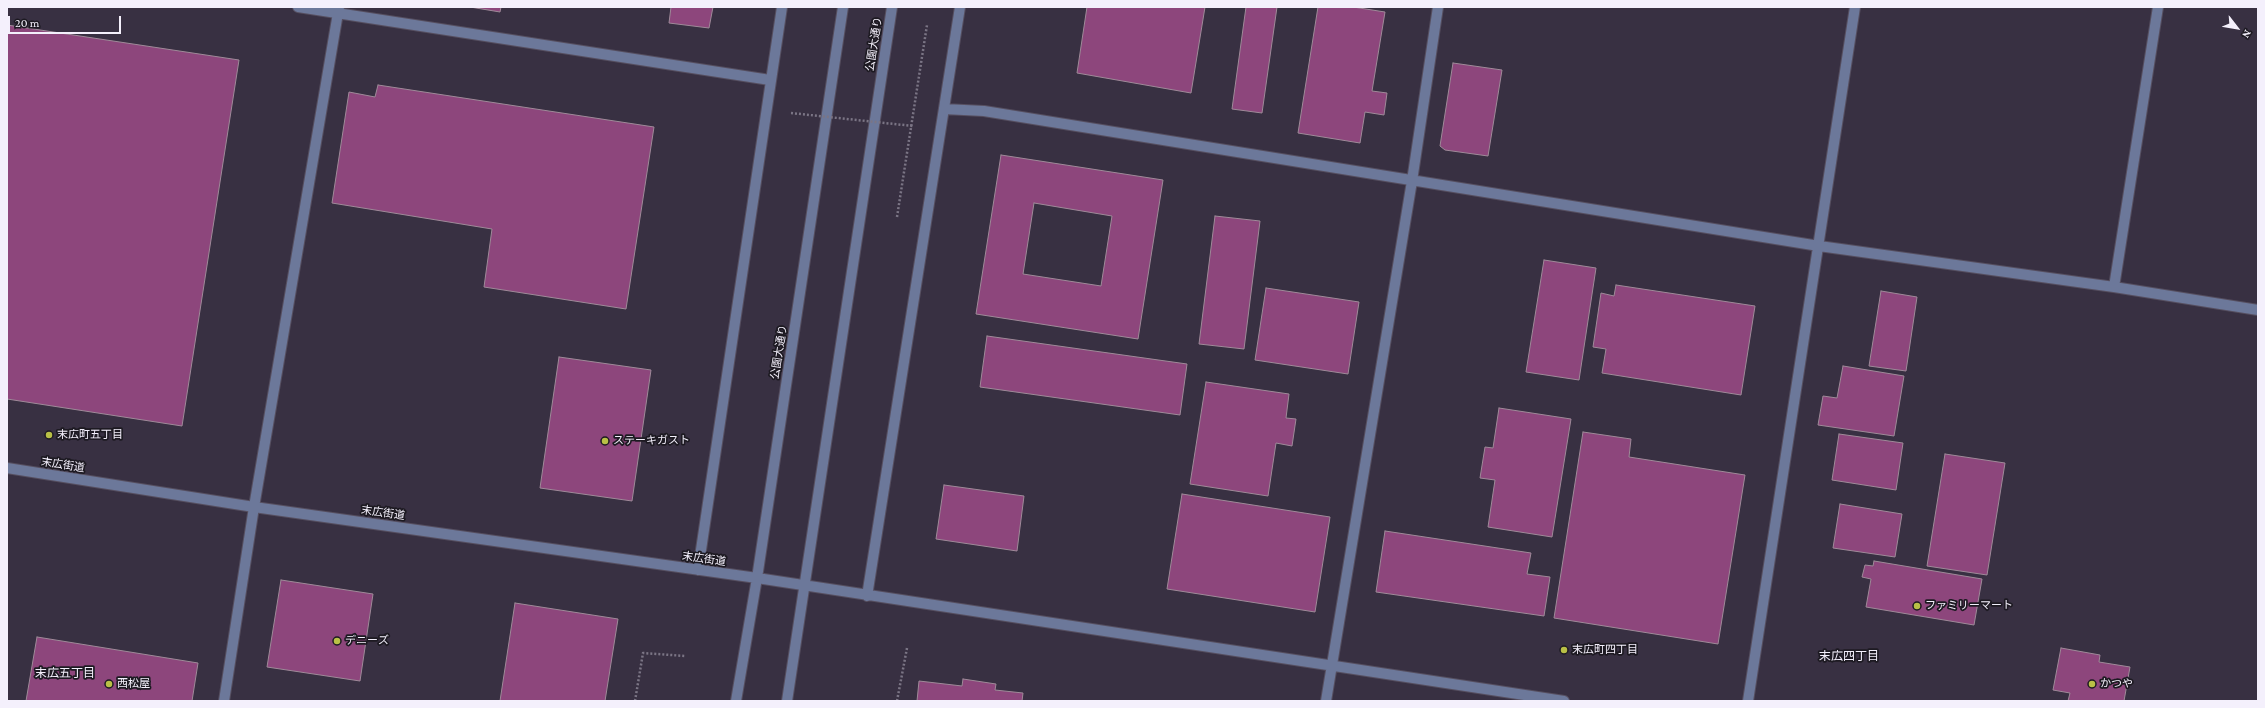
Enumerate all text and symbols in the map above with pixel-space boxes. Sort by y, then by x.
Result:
scale bar [10,8,123,34]
north arrow [2217,8,2257,48]
text: 20 m [15,16,39,30]
street label: 公園大通り [863,16,885,72]
text: N [2240,28,2254,40]
street label: 公園大通り [768,324,790,380]
place label: 末広町五丁目 [57,428,123,442]
marker: 末広町五丁目 [44,430,54,440]
place label: ステーキガスト [613,434,690,448]
marker: ステーキガスト [600,436,610,446]
street label: 末広街道 [40,455,86,475]
street label: 末広街道 [360,503,406,523]
street label: 末広街道 [681,549,727,569]
place label: ファミリーマート [1925,599,2013,613]
marker: ファミリーマート [1912,601,1922,611]
place label: デニーズ [345,634,389,648]
marker: デニーズ [332,636,342,646]
place label: 末広町四丁目 [1572,643,1638,657]
marker: 末広町四丁目 [1559,645,1569,655]
district label: 末広四丁目 [1819,649,1879,663]
district label: 末広五丁目 [35,666,95,680]
place label: 西松屋 [117,677,150,691]
place label: かつや [2100,677,2133,691]
marker: 西松屋 [104,679,114,689]
marker: かつや [2087,679,2097,689]

